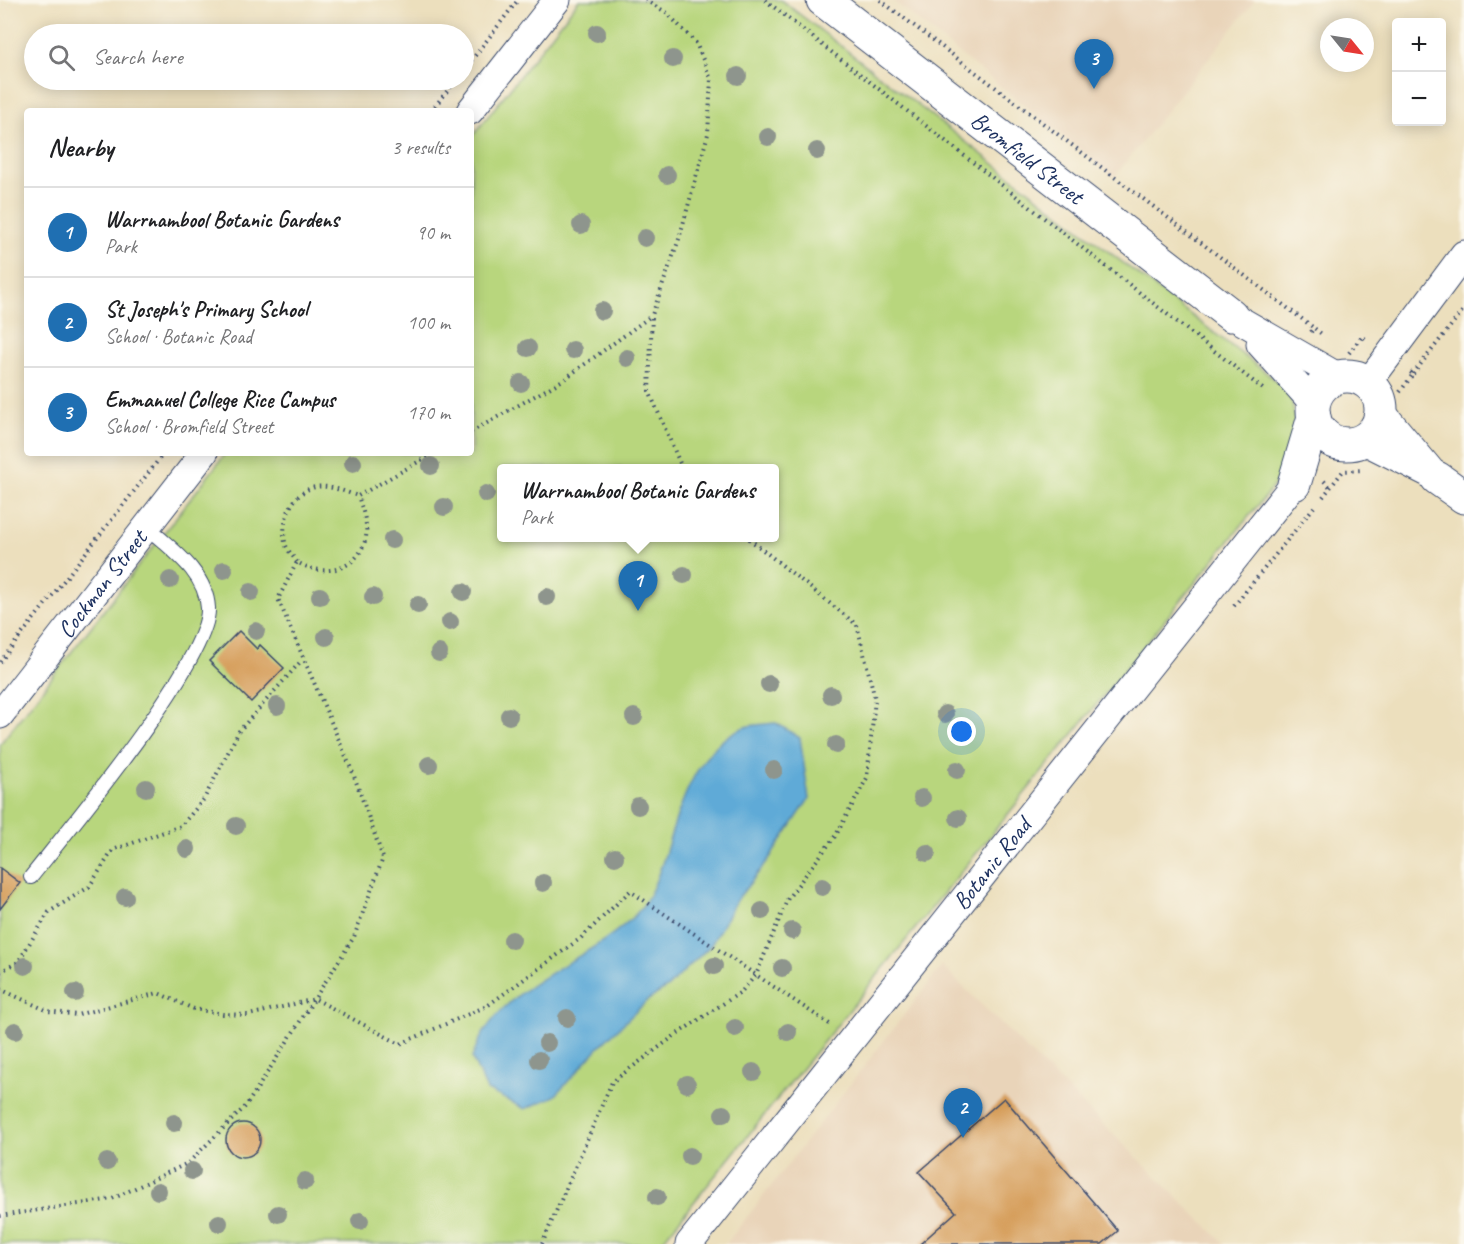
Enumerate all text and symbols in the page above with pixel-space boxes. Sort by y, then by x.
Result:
north arrow [1320,18,1374,72]
map controls [1392,18,1446,126]
button: + [1392,18,1446,72]
search box [24,24,474,90]
pin: 3 [1074,40,1114,89]
icon: search [45,41,78,74]
text: Search here [93,43,183,71]
button: − [1392,72,1446,126]
street label: Bromfield Street [965,105,1091,212]
text: Nearby [48,131,113,164]
text: 3 results [391,135,450,160]
text: Warrnambool Botanic Gardens [105,206,339,234]
text: 1 [63,220,72,245]
text: 90 m [416,220,450,245]
text: Park [105,234,137,259]
text: St Joseph's Primary School [105,296,308,324]
text: 2 [63,310,72,335]
text: 100 m [407,310,450,335]
text: School · Botanic Road [105,324,252,349]
text: Emmanuel College Rice Campus [105,386,335,414]
text: 3 [63,400,72,425]
text: 170 m [407,400,450,425]
text: School · Bromfield Street [105,414,273,439]
popup [497,464,779,542]
text: Warrnambool Botanic Gardens [521,477,755,505]
text: Park [521,505,553,530]
street label: Cockman Street [51,522,155,644]
pin: 1 [618,562,658,611]
your location [947,717,976,746]
street label: Botanic Road [946,809,1040,916]
pin: 2 [944,1088,982,1138]

